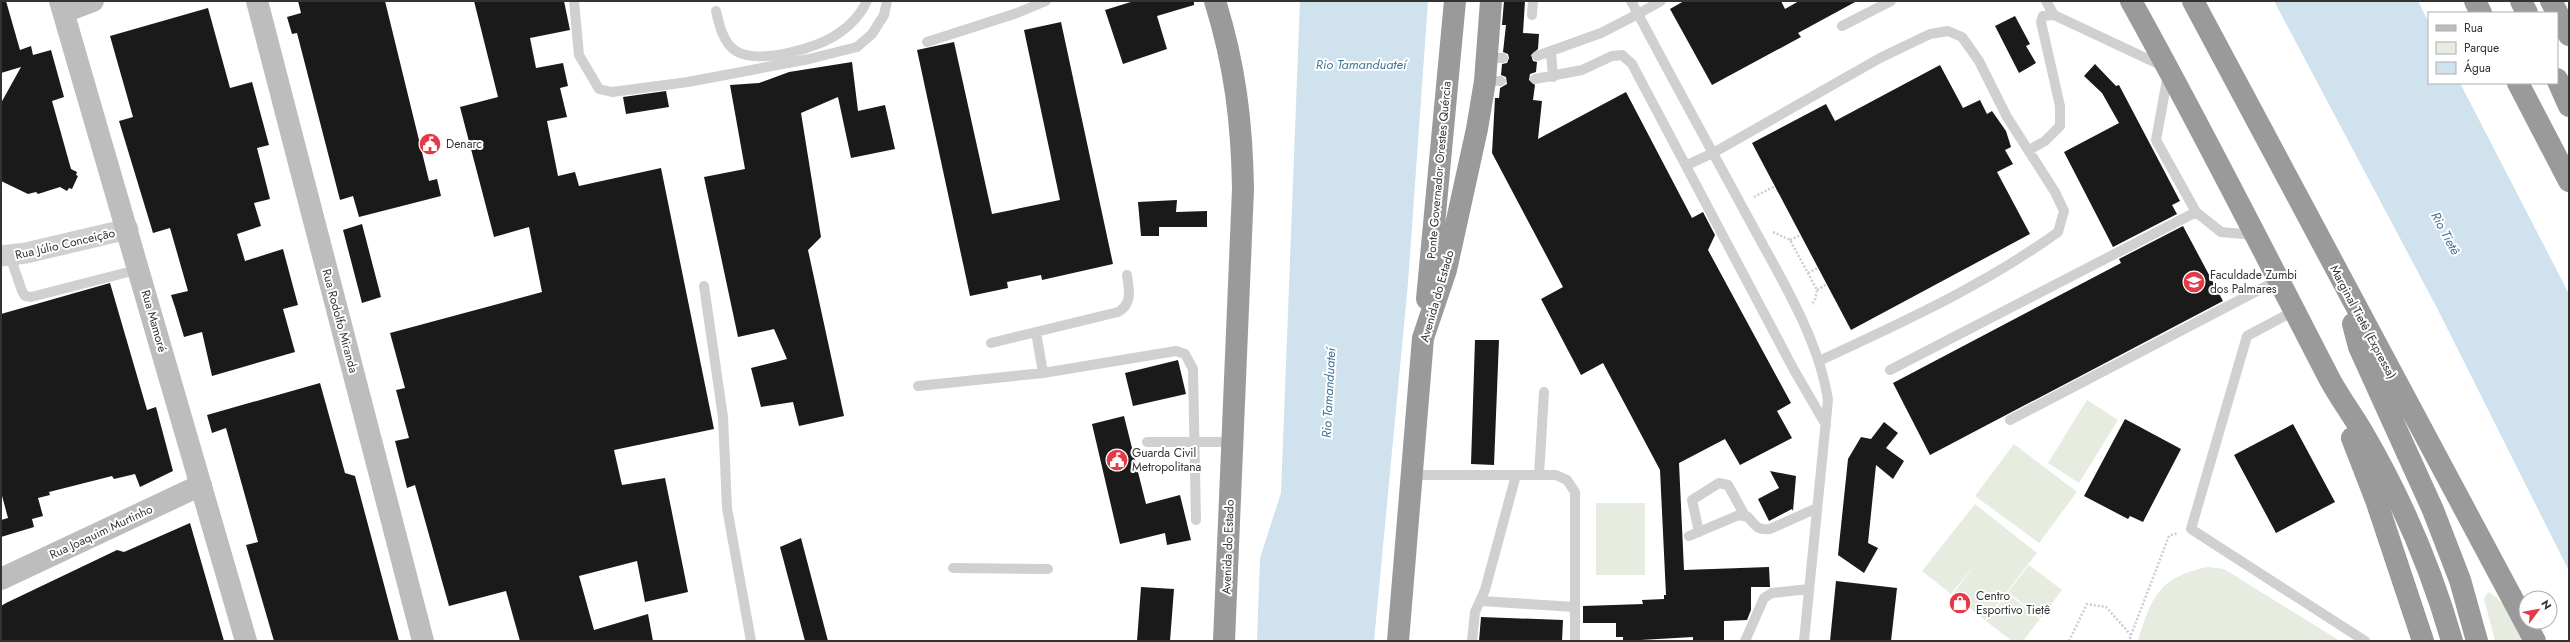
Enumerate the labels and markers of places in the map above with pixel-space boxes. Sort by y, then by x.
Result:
public building icon: Denarc [417,131,443,157]
place label: Denarc [446,135,482,153]
place label: Faculdade Zumbi dos Palmares [2210,266,2297,298]
school or university icon: Faculdade Zumbi dos Palmares [2181,269,2207,295]
place label: Guarda Civil Metropolitana [1132,444,1201,476]
public building icon: Guarda Civil Metropolitana [1104,447,1130,473]
place label: Centro Esportivo Tietê [1976,587,2050,619]
shop icon: Centro Esportivo Tietê [1947,590,1973,616]

